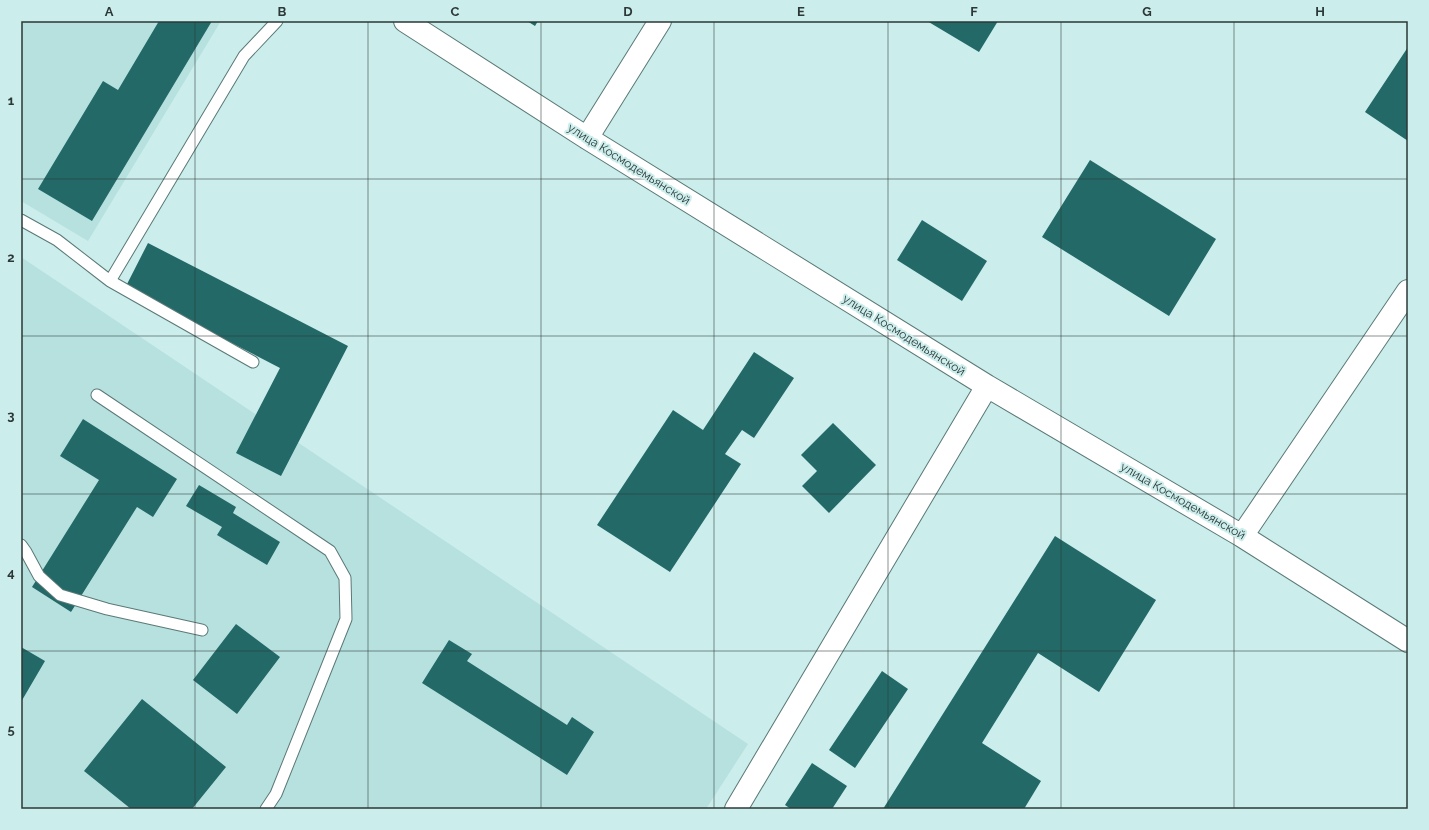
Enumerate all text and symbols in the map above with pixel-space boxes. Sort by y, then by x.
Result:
text: A [105,4,114,19]
text: B [278,4,287,19]
text: C [451,4,460,19]
text: D [623,4,633,19]
text: E [797,4,805,19]
text: F [970,4,978,19]
text: G [1142,4,1152,19]
text: H [1315,4,1325,19]
text: 1 [8,93,15,108]
street label: улица Космодемьянской [565,120,693,208]
text: 2 [7,250,15,265]
street label: улица Космодемьянской [840,291,968,379]
text: 3 [7,408,15,423]
street label: улица Космодемьянской [1118,459,1248,543]
text: 4 [7,565,15,580]
text: 5 [7,722,15,737]

